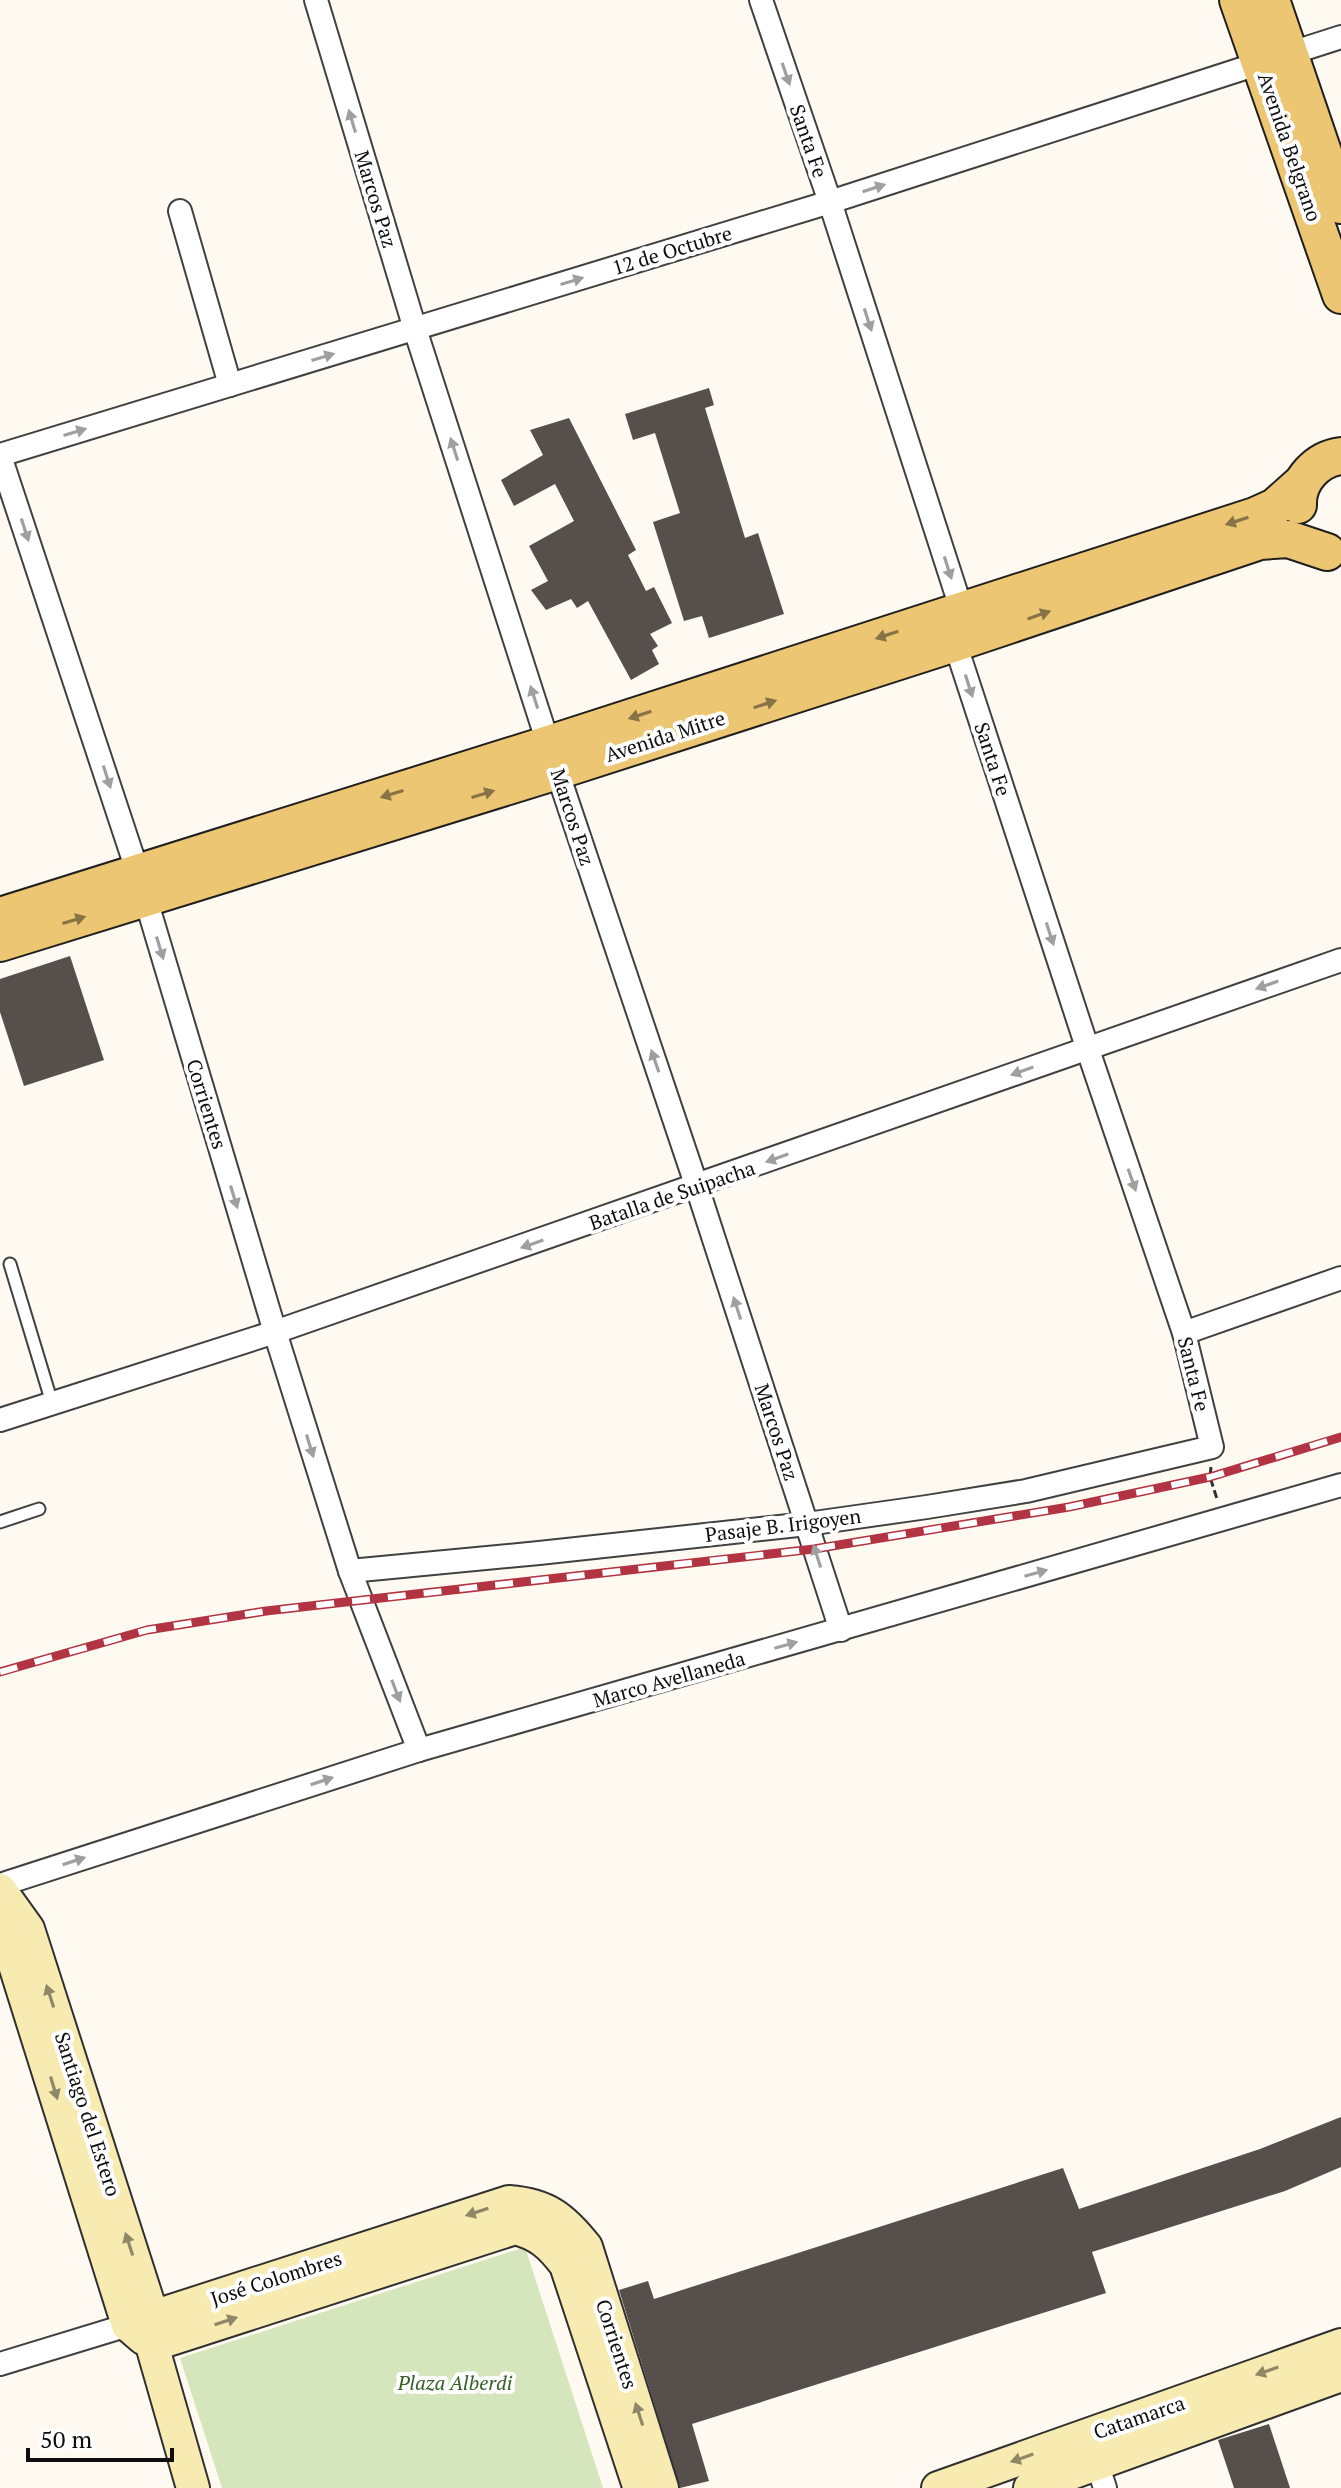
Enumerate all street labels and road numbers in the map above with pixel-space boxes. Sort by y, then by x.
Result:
street label: Avenida Belgrano [1252,69,1328,225]
street label: Santa Fe [784,101,834,181]
street label: Marcos Paz [348,147,404,251]
street label: 12 de Octubre [609,219,735,281]
street label: Avenida Mitre [602,704,728,768]
street label: Santa Fe [968,719,1018,799]
street label: Marcos Paz [545,765,601,869]
street label: Corrientes [181,1056,233,1152]
street label: Batalla de Suipacha [585,1154,759,1236]
street label: Santa Fe [1172,1334,1216,1414]
street label: Marcos Paz [749,1380,805,1484]
street label: Pasaje B. Irigoyen [703,1502,863,1548]
street label: Marco Avellaneda [590,1644,748,1714]
street label: Santiago del Estero [49,2028,127,2200]
street label: José Colombres [207,2244,345,2312]
street label: Corrientes [590,2296,644,2392]
street label: Catamarca [1090,2389,1188,2445]

